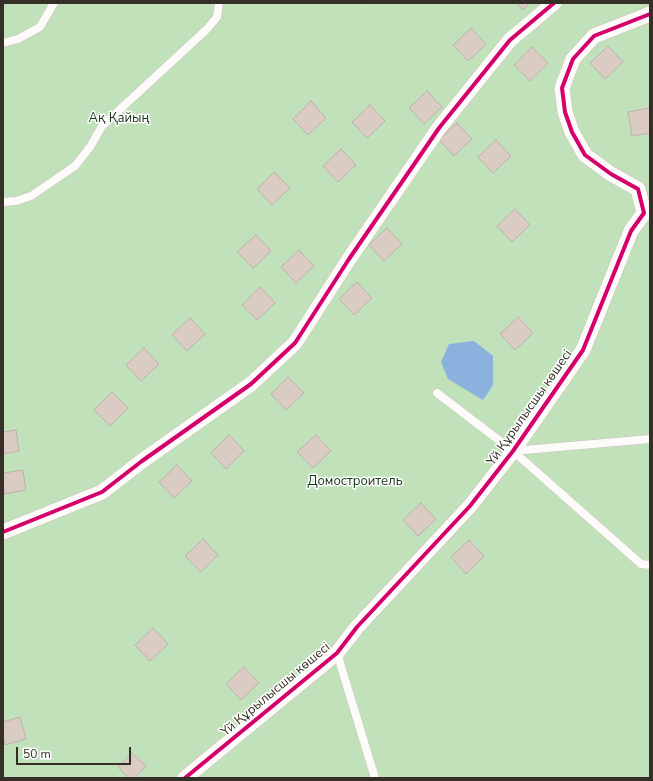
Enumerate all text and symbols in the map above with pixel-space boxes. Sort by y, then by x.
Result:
park label: Ақ Қайың [89,111,149,127]
street label: Үй Құрылысшы көшесі [484,347,576,469]
park label: Домостроитель [307,474,403,490]
street label: Үй Құрылысшы көшесі [218,640,334,740]
scale bar [18,739,133,765]
text: 50 m [23,746,51,762]

